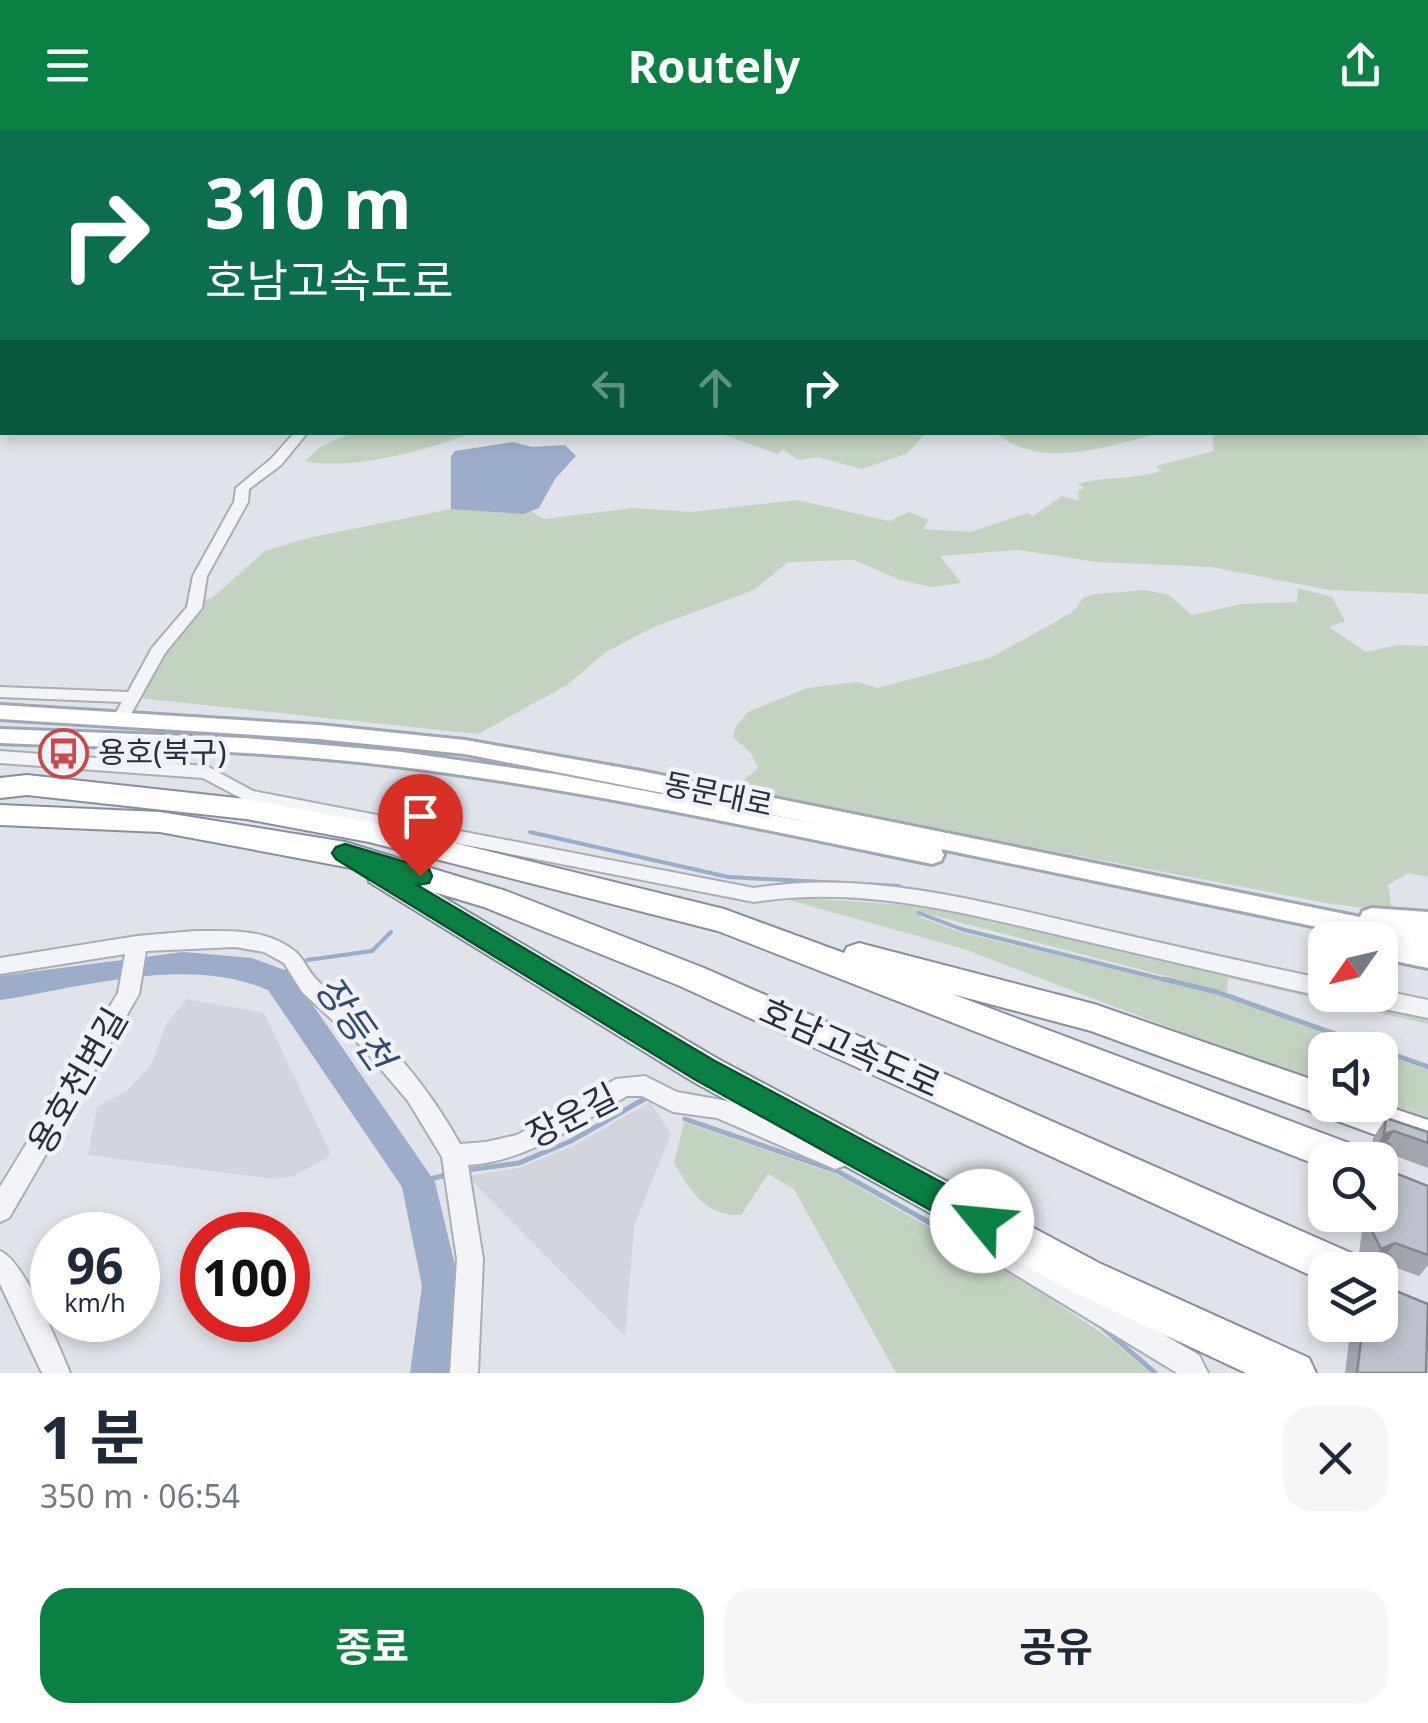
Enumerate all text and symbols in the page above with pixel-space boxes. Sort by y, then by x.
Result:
text: Routely [628,35,800,96]
icon: menu [40,38,95,93]
icon: share [1333,38,1388,93]
text: 310 m [205,154,412,250]
icon: right [40,170,170,300]
text: 호남고속도로 [205,249,453,310]
icon: left [583,360,638,415]
icon: ahead [688,360,743,415]
icon: right [793,360,848,415]
bus stop icon: 용호(북구) [37,727,89,779]
place label: 용호(북구) [98,731,226,772]
street label: 동문대로 [660,762,777,825]
pin [378,774,463,877]
icon: arrive [393,789,448,844]
north arrow [1308,922,1398,1012]
map controls [1308,922,1398,1342]
water label: 장등천 [304,964,409,1083]
street label: 호남고속도로 [753,986,948,1107]
street label: 용호천변길 [16,999,137,1162]
button: sound [1308,1032,1398,1122]
street label: 장운길 [518,1072,625,1158]
button: search [1308,1142,1398,1232]
position arrow [930,1169,1034,1273]
speed limit sign: 100 [180,1212,310,1342]
text: 96 [66,1231,124,1299]
button: layers [1308,1252,1398,1342]
text: km/h [64,1285,126,1319]
text: 1 분 [40,1395,145,1477]
button: close [1283,1406,1388,1511]
text: 350 m · 06:54 [40,1474,240,1517]
button: 종료 [40,1588,704,1703]
button: 공유 [724,1588,1388,1703]

